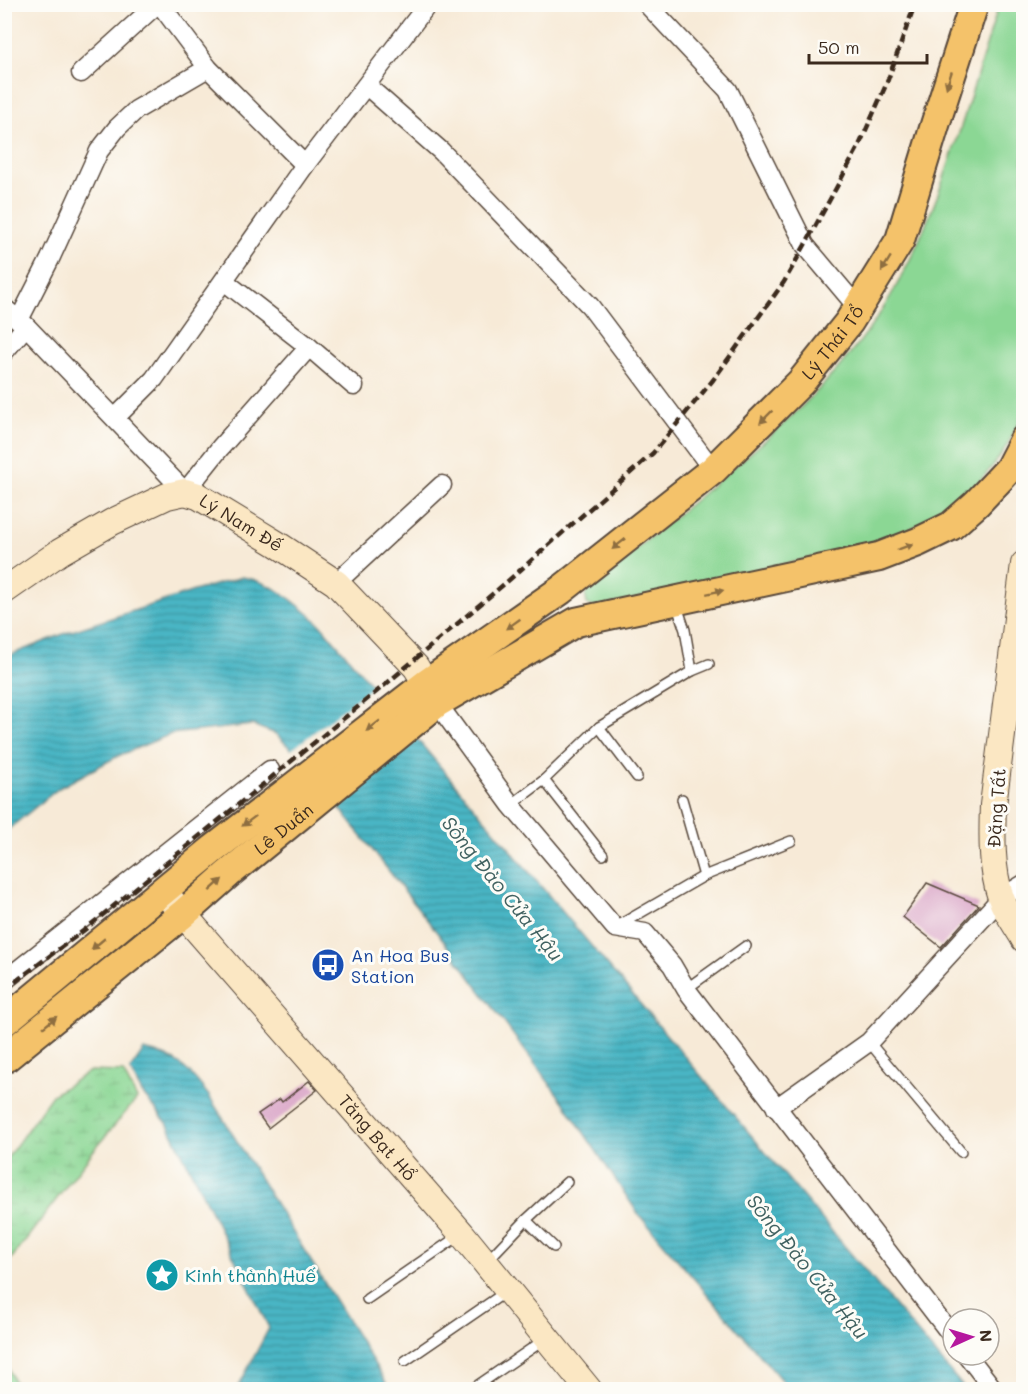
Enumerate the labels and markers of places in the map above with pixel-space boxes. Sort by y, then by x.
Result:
place label: An Hoa Bus Station [351,943,449,988]
bus stop icon: An Hoa Bus Station [310,947,346,983]
place icon: Kinh thành Huế [144,1257,180,1293]
place label: Kinh thành Huế [185,1263,316,1287]

